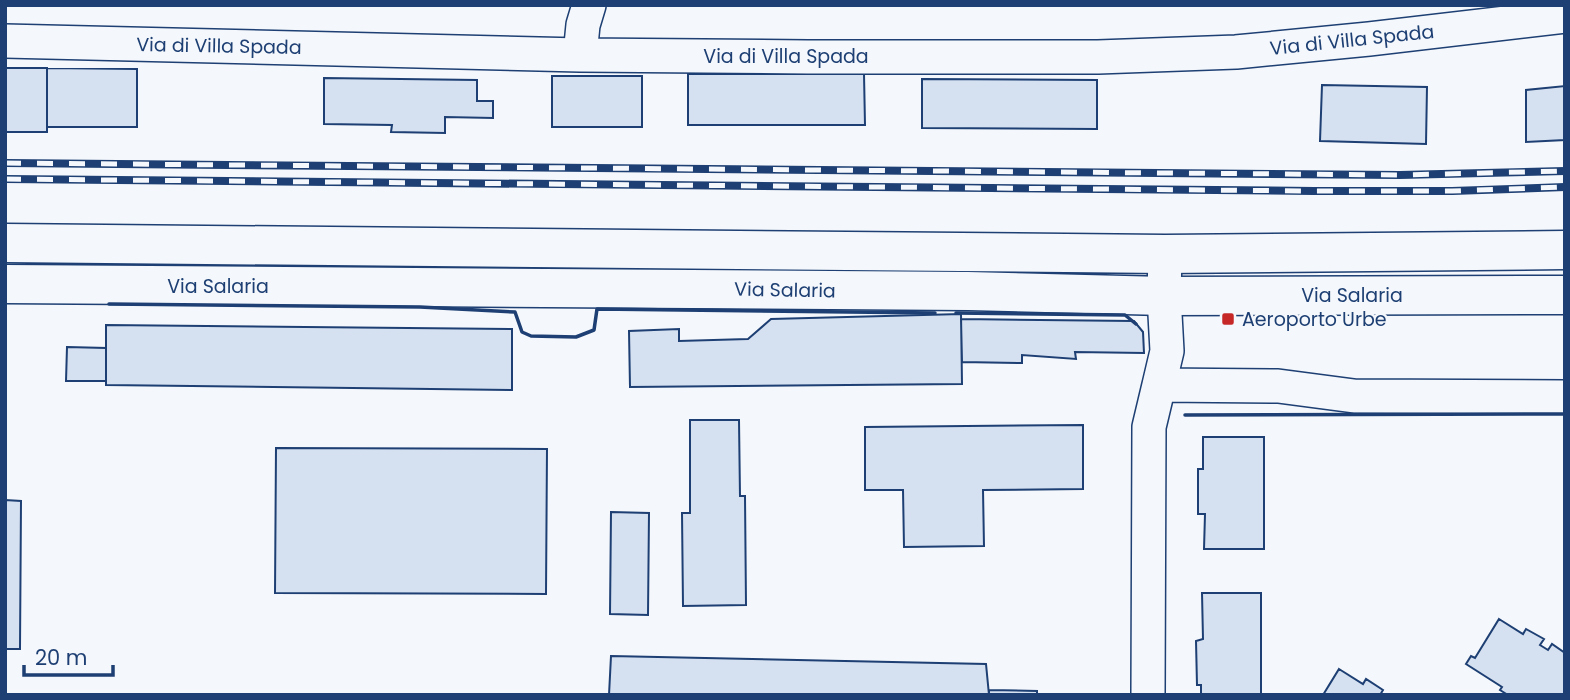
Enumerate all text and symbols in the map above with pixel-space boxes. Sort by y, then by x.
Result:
street label: Via di Villa Spada [1268,18,1436,62]
street label: Via di Villa Spada [136,31,302,61]
street label: Via di Villa Spada [703,43,869,70]
street label: Via Salaria [167,273,269,300]
street label: Via Salaria [734,276,836,304]
street label: Via Salaria [1301,282,1403,309]
place label: Aeroporto Urbe [1242,306,1387,333]
marker: Aeroporto Urbe [1220,311,1236,327]
scale bar [24,634,114,678]
text: 20 m [35,643,88,672]

